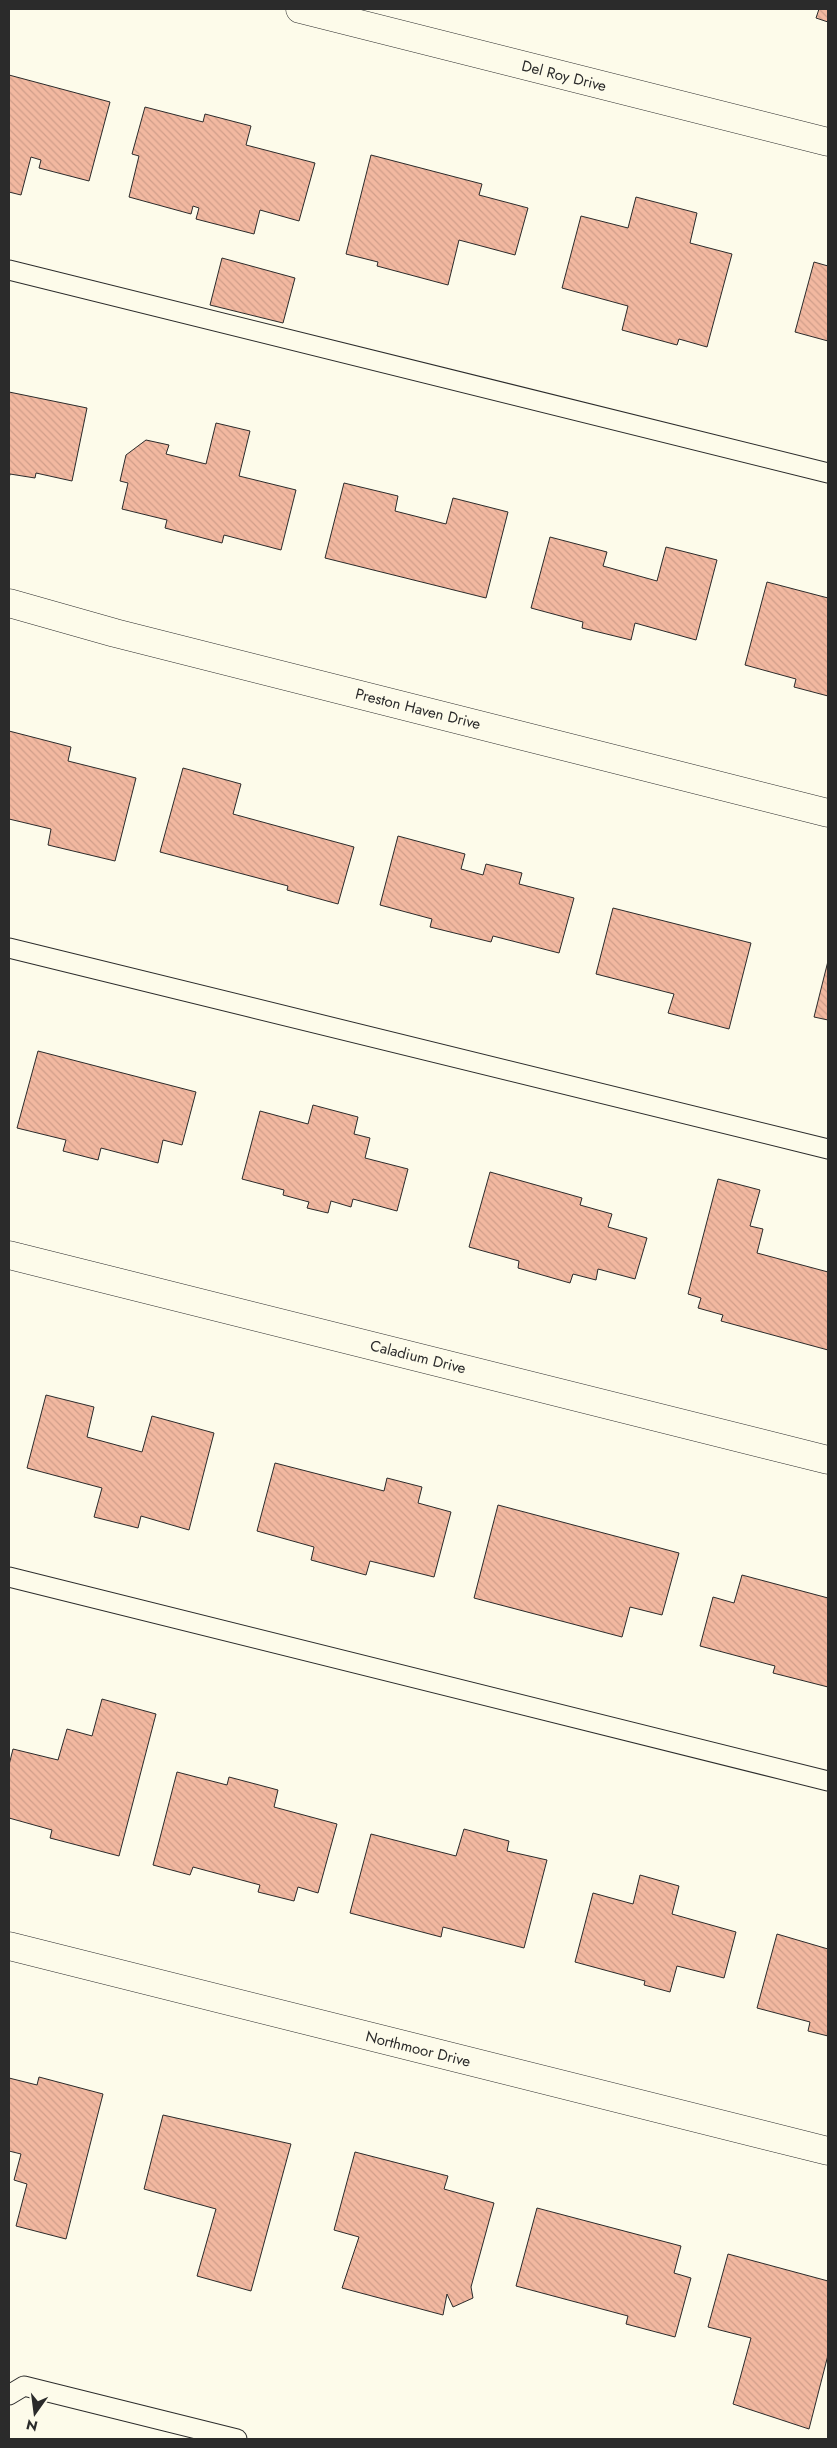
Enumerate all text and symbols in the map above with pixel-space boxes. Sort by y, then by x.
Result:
street label: Del Roy Drive [519,55,609,97]
street label: Preston Haven Drive [353,683,483,735]
street label: Caladium Drive [368,1334,468,1380]
street label: Northmoor Drive [363,2025,473,2073]
north arrow [10,2388,60,2438]
text: N [24,2415,40,2437]

